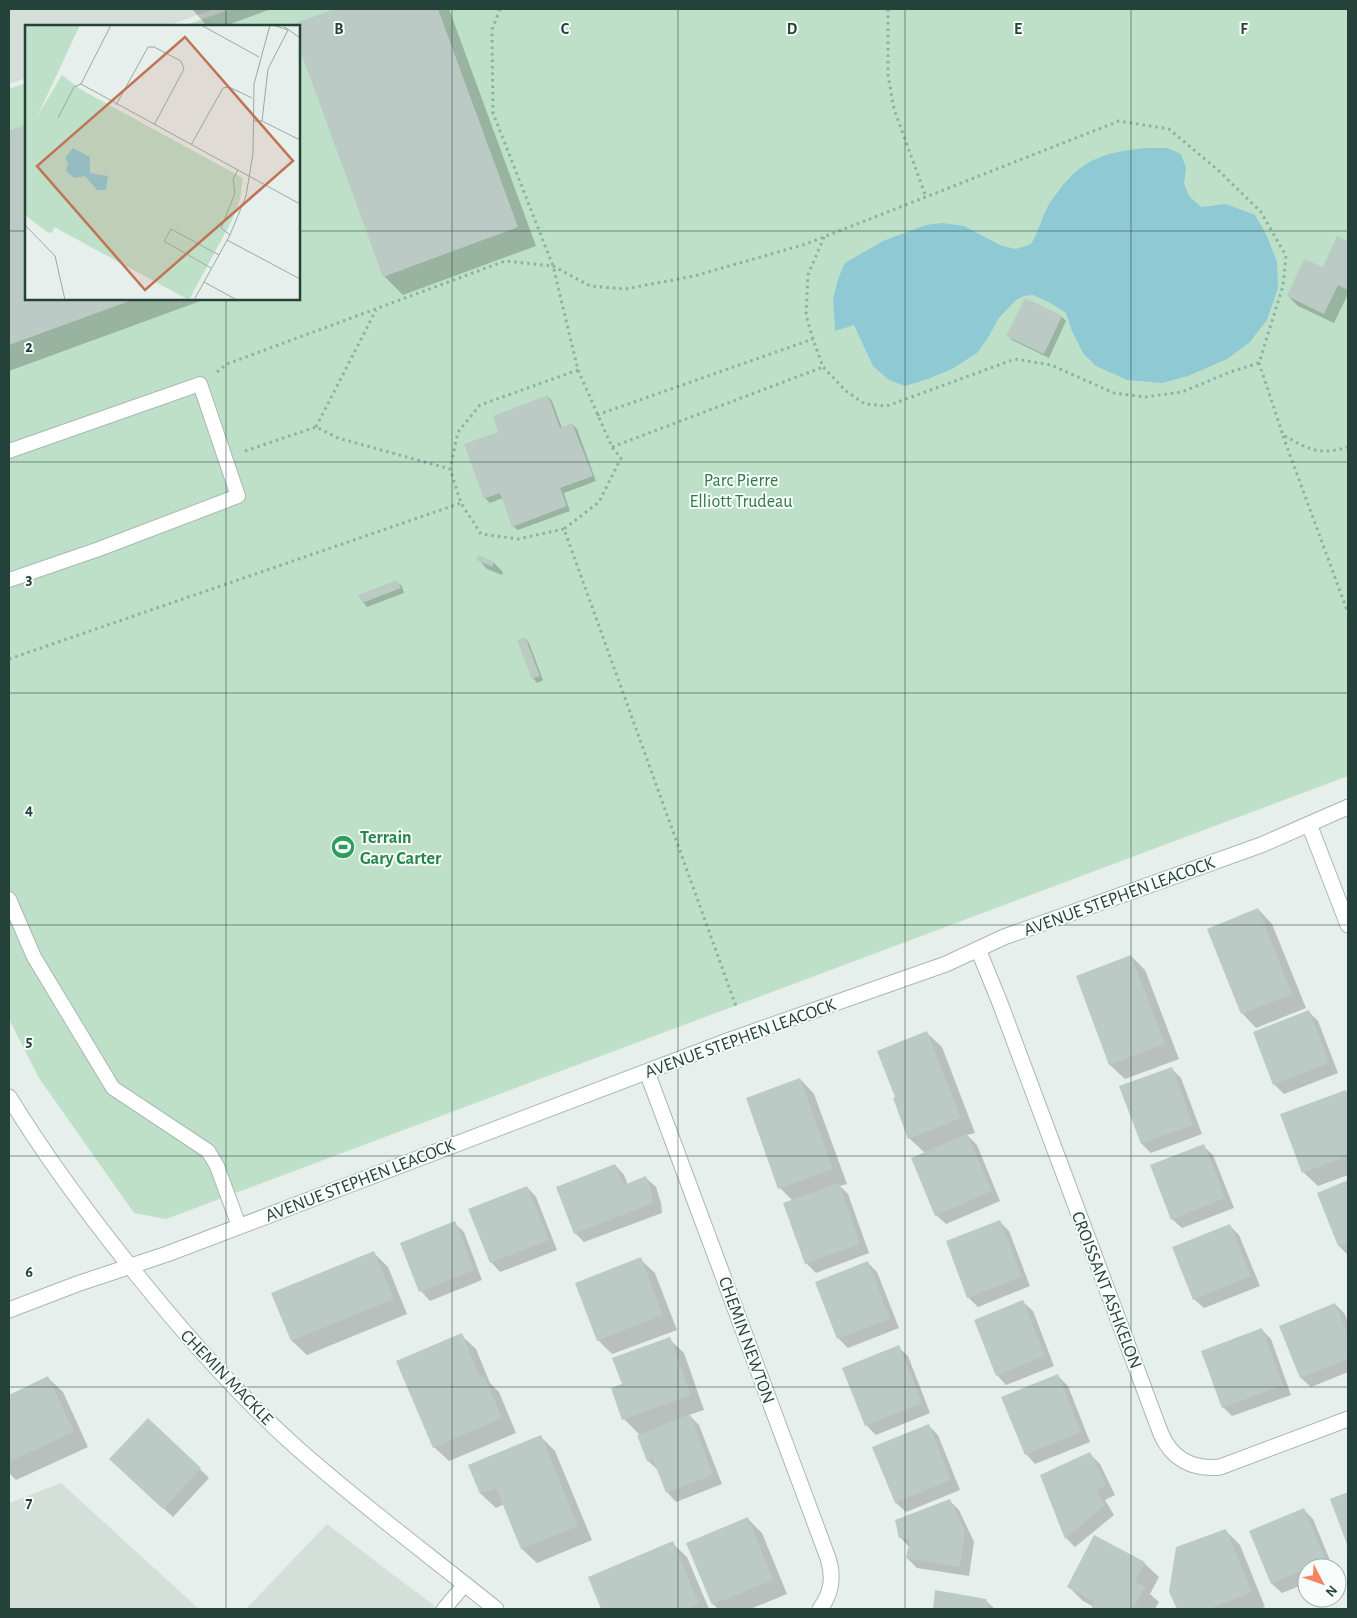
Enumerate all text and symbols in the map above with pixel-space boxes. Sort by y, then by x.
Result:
text: B [334,21,344,37]
text: C [561,21,570,37]
text: D [787,21,798,37]
text: E [1014,21,1022,37]
text: F [1240,21,1248,37]
inset map [25,25,300,300]
text: 2 [25,339,33,355]
park label: Parc Pierre Elliott Trudeau [690,472,792,511]
text: 3 [26,571,33,587]
text: 4 [25,802,33,818]
place label: Terrain Gary Carter [360,829,442,868]
sports icon: Terrain Gary Carter [330,834,356,860]
street label: AVENUE STEPHEN LEACOCK [1022,854,1217,940]
street label: AVENUE STEPHEN LEACOCK [643,996,838,1082]
text: 5 [26,1033,33,1049]
street label: AVENUE STEPHEN LEACOCK [263,1136,458,1225]
street label: CROISSANT ASHKELON [1068,1209,1144,1372]
text: 6 [25,1264,33,1280]
street label: CHEMIN NEWTON [715,1275,777,1406]
street label: CHEMIN MACKLE [177,1327,276,1429]
text: 7 [26,1495,33,1511]
north arrow [1297,1558,1347,1608]
text: N [1323,1583,1340,1599]

